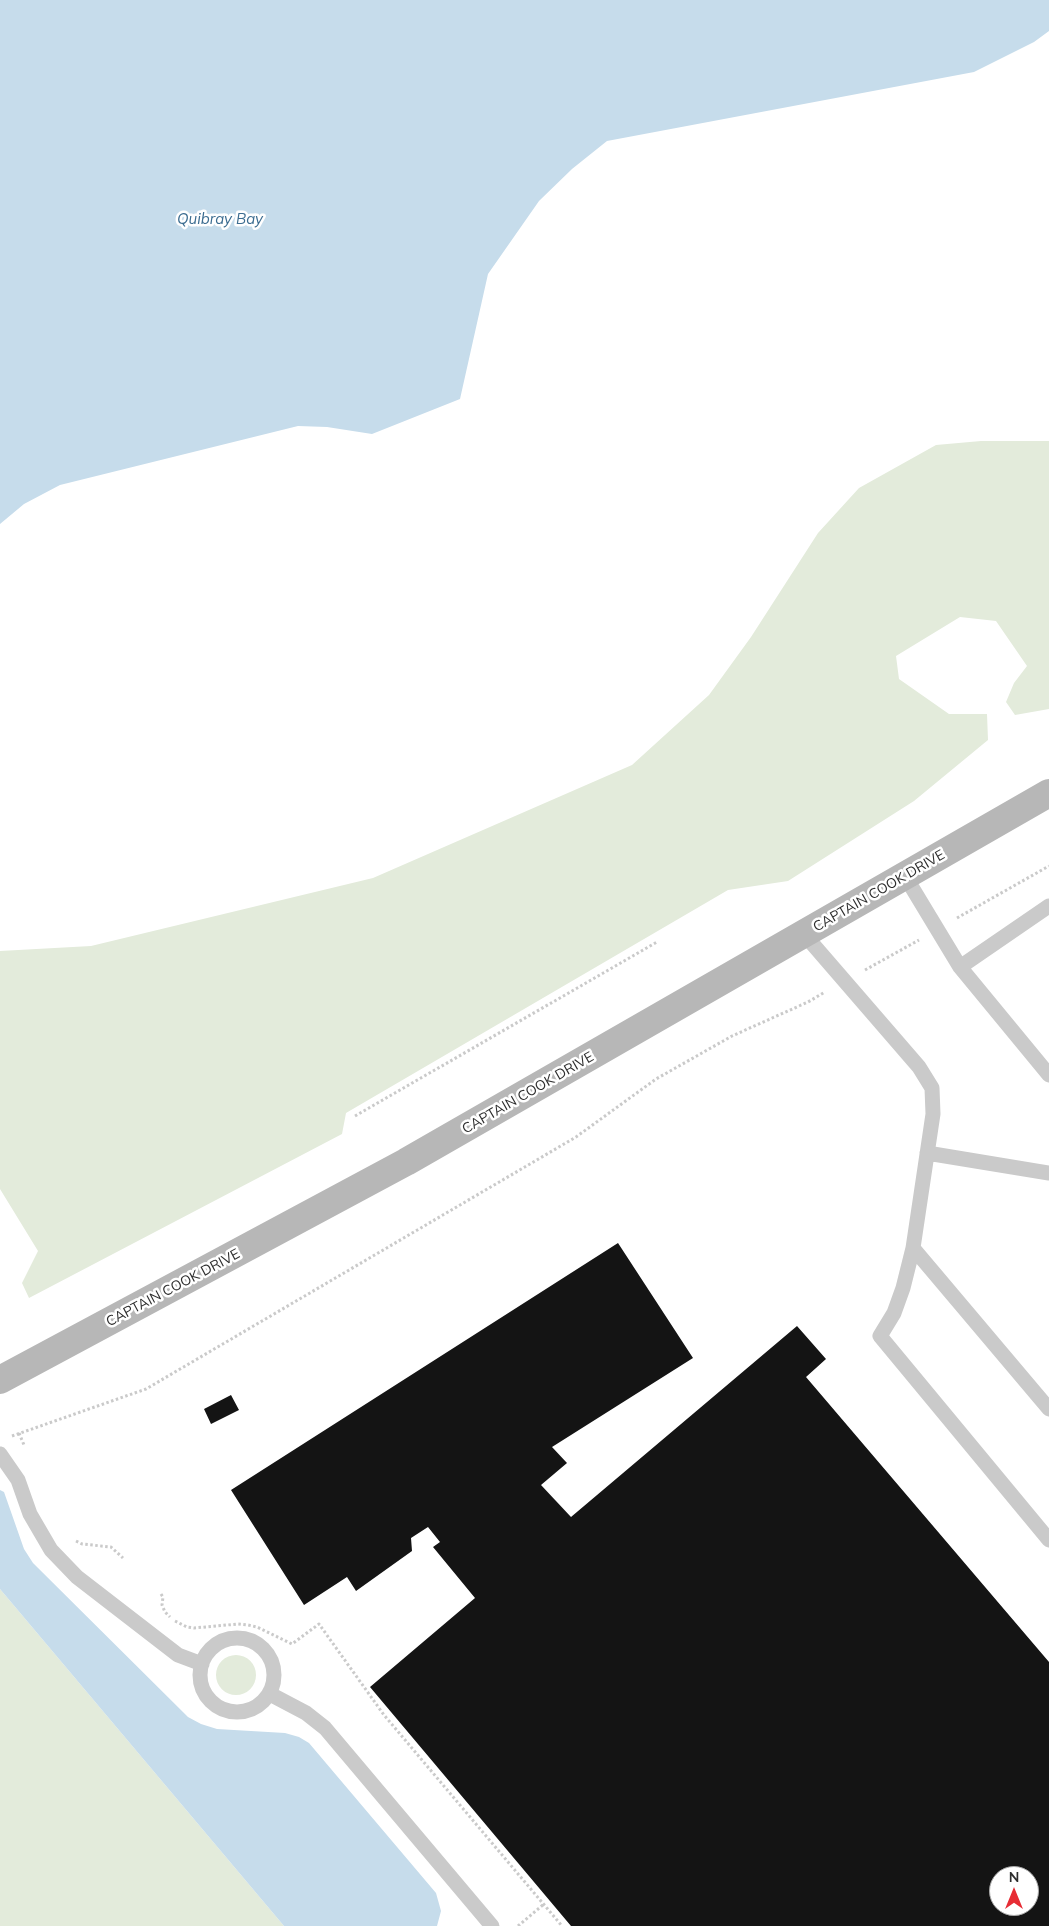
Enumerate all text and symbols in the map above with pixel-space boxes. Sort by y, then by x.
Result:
water label: Quibray Bay [177,210,263,228]
street label: CAPTAIN COOK DRIVE [810,846,948,936]
street label: CAPTAIN COOK DRIVE [459,1048,597,1138]
street label: CAPTAIN COOK DRIVE [103,1246,243,1330]
north arrow [989,1866,1039,1916]
text: N [1009,1868,1019,1886]

